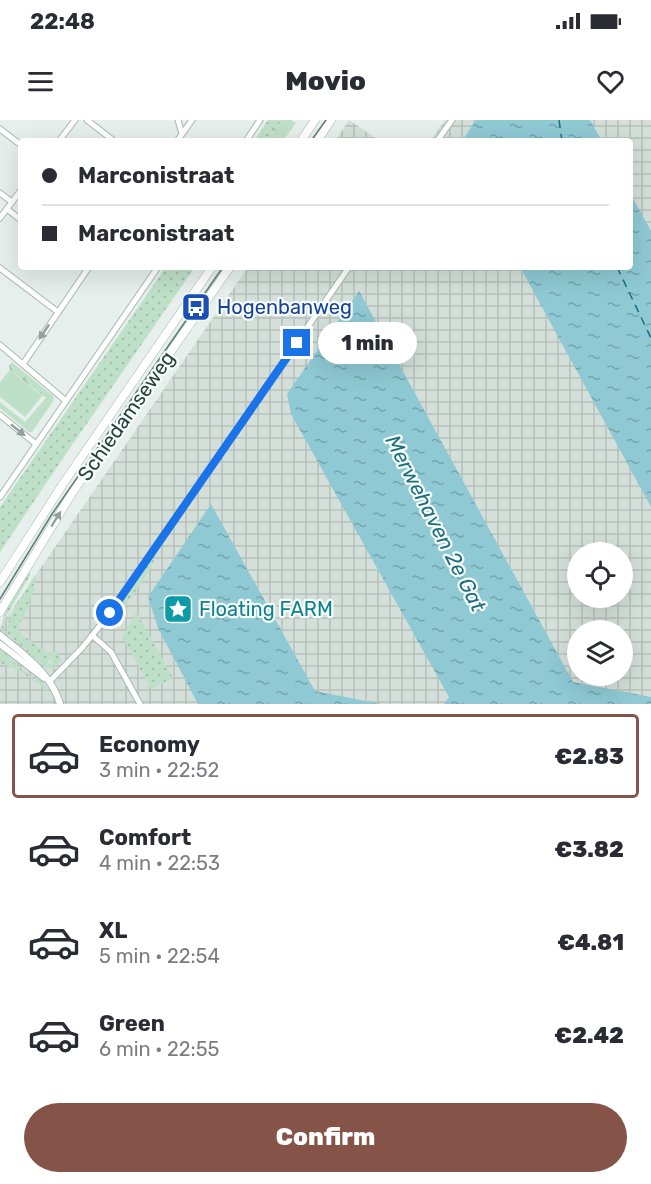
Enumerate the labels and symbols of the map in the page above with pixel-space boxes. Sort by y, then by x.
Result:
bus stop icon: Hogenbanweg [180,291,212,323]
place label: Hogenbanweg [217,295,352,319]
callout: 1 min [318,322,417,364]
one-way arrow [38,324,50,340]
route end [283,329,310,356]
street label: Schiedamseweg [72,347,180,485]
one-way arrow [10,423,26,436]
water label: Merwehaven 2e Gat [381,431,492,616]
one-way arrow [51,511,62,527]
place icon: Floating FARM [162,593,194,625]
place label: Floating FARM [199,597,333,621]
route start [96,599,123,626]

